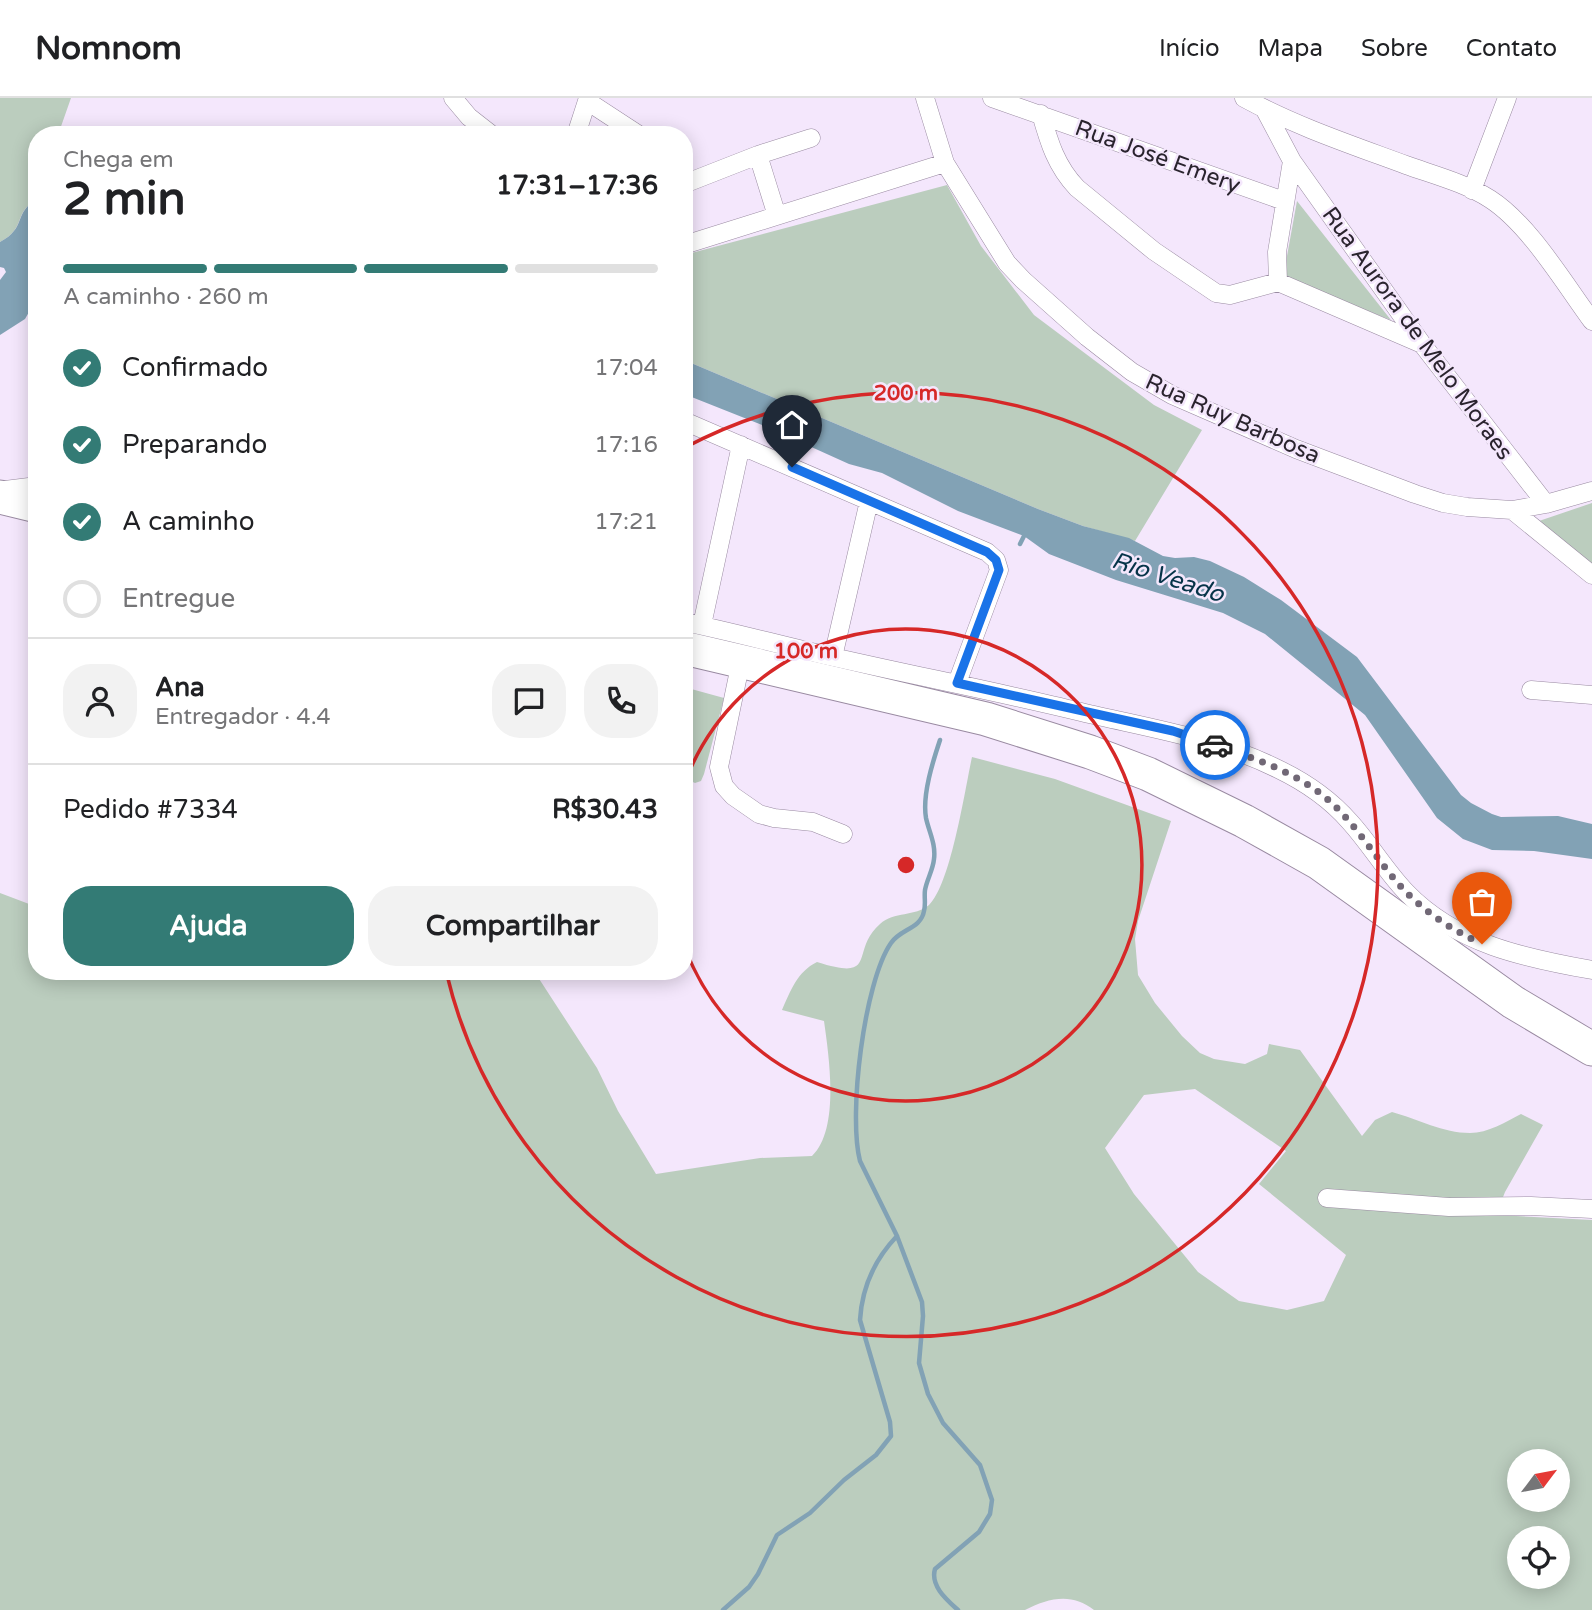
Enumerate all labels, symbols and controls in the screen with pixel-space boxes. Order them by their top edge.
text: Nomnom [35,29,182,68]
text: Início [1159,34,1220,63]
text: Mapa [1258,34,1323,63]
text: Sobre [1361,34,1428,63]
text: Contato [1466,34,1557,63]
street label: Rua José Emery [1071,114,1244,200]
text: Chega em [63,146,174,174]
text: 17:31–17:36 [496,170,658,201]
text: 2 min [63,172,186,227]
street label: Rua Aurora de Melo Moraes [1316,202,1518,466]
text: A caminho · 260 m [63,283,269,311]
icon: check [63,349,101,387]
text: Confirmado [122,352,268,383]
text: 17:04 [594,354,658,382]
street label: Rua Ruy Barbosa [1141,368,1324,470]
text: 200 m [874,381,938,406]
pin [762,395,822,467]
icon: home [773,406,811,444]
icon: check [63,426,101,464]
text: Preparando [122,429,267,460]
text: 17:16 [594,431,658,459]
icon: check [63,503,101,541]
text: A caminho [122,506,254,537]
text: 17:21 [594,508,658,536]
water label: Rio Veado [1108,546,1229,610]
text: Entregue [122,583,235,614]
text: 100 m [774,639,838,664]
button: person [63,664,137,738]
button: chat [492,664,566,738]
button: phone [584,664,658,738]
text: Ana [155,672,205,703]
text: Entregador · 4.4 [155,703,331,731]
courier [1180,710,1250,780]
icon: car [1196,726,1234,764]
text: Pedido #7334 [63,794,238,825]
text: R$30.43 [552,794,658,825]
centre of rings [894,853,918,877]
pin [1452,872,1512,944]
icon: bag [1463,883,1501,921]
button: Ajuda [63,886,354,966]
button: Compartilhar [368,886,658,966]
north arrow [1507,1449,1570,1512]
map controls [1507,1449,1570,1589]
button: locate [1507,1526,1570,1589]

